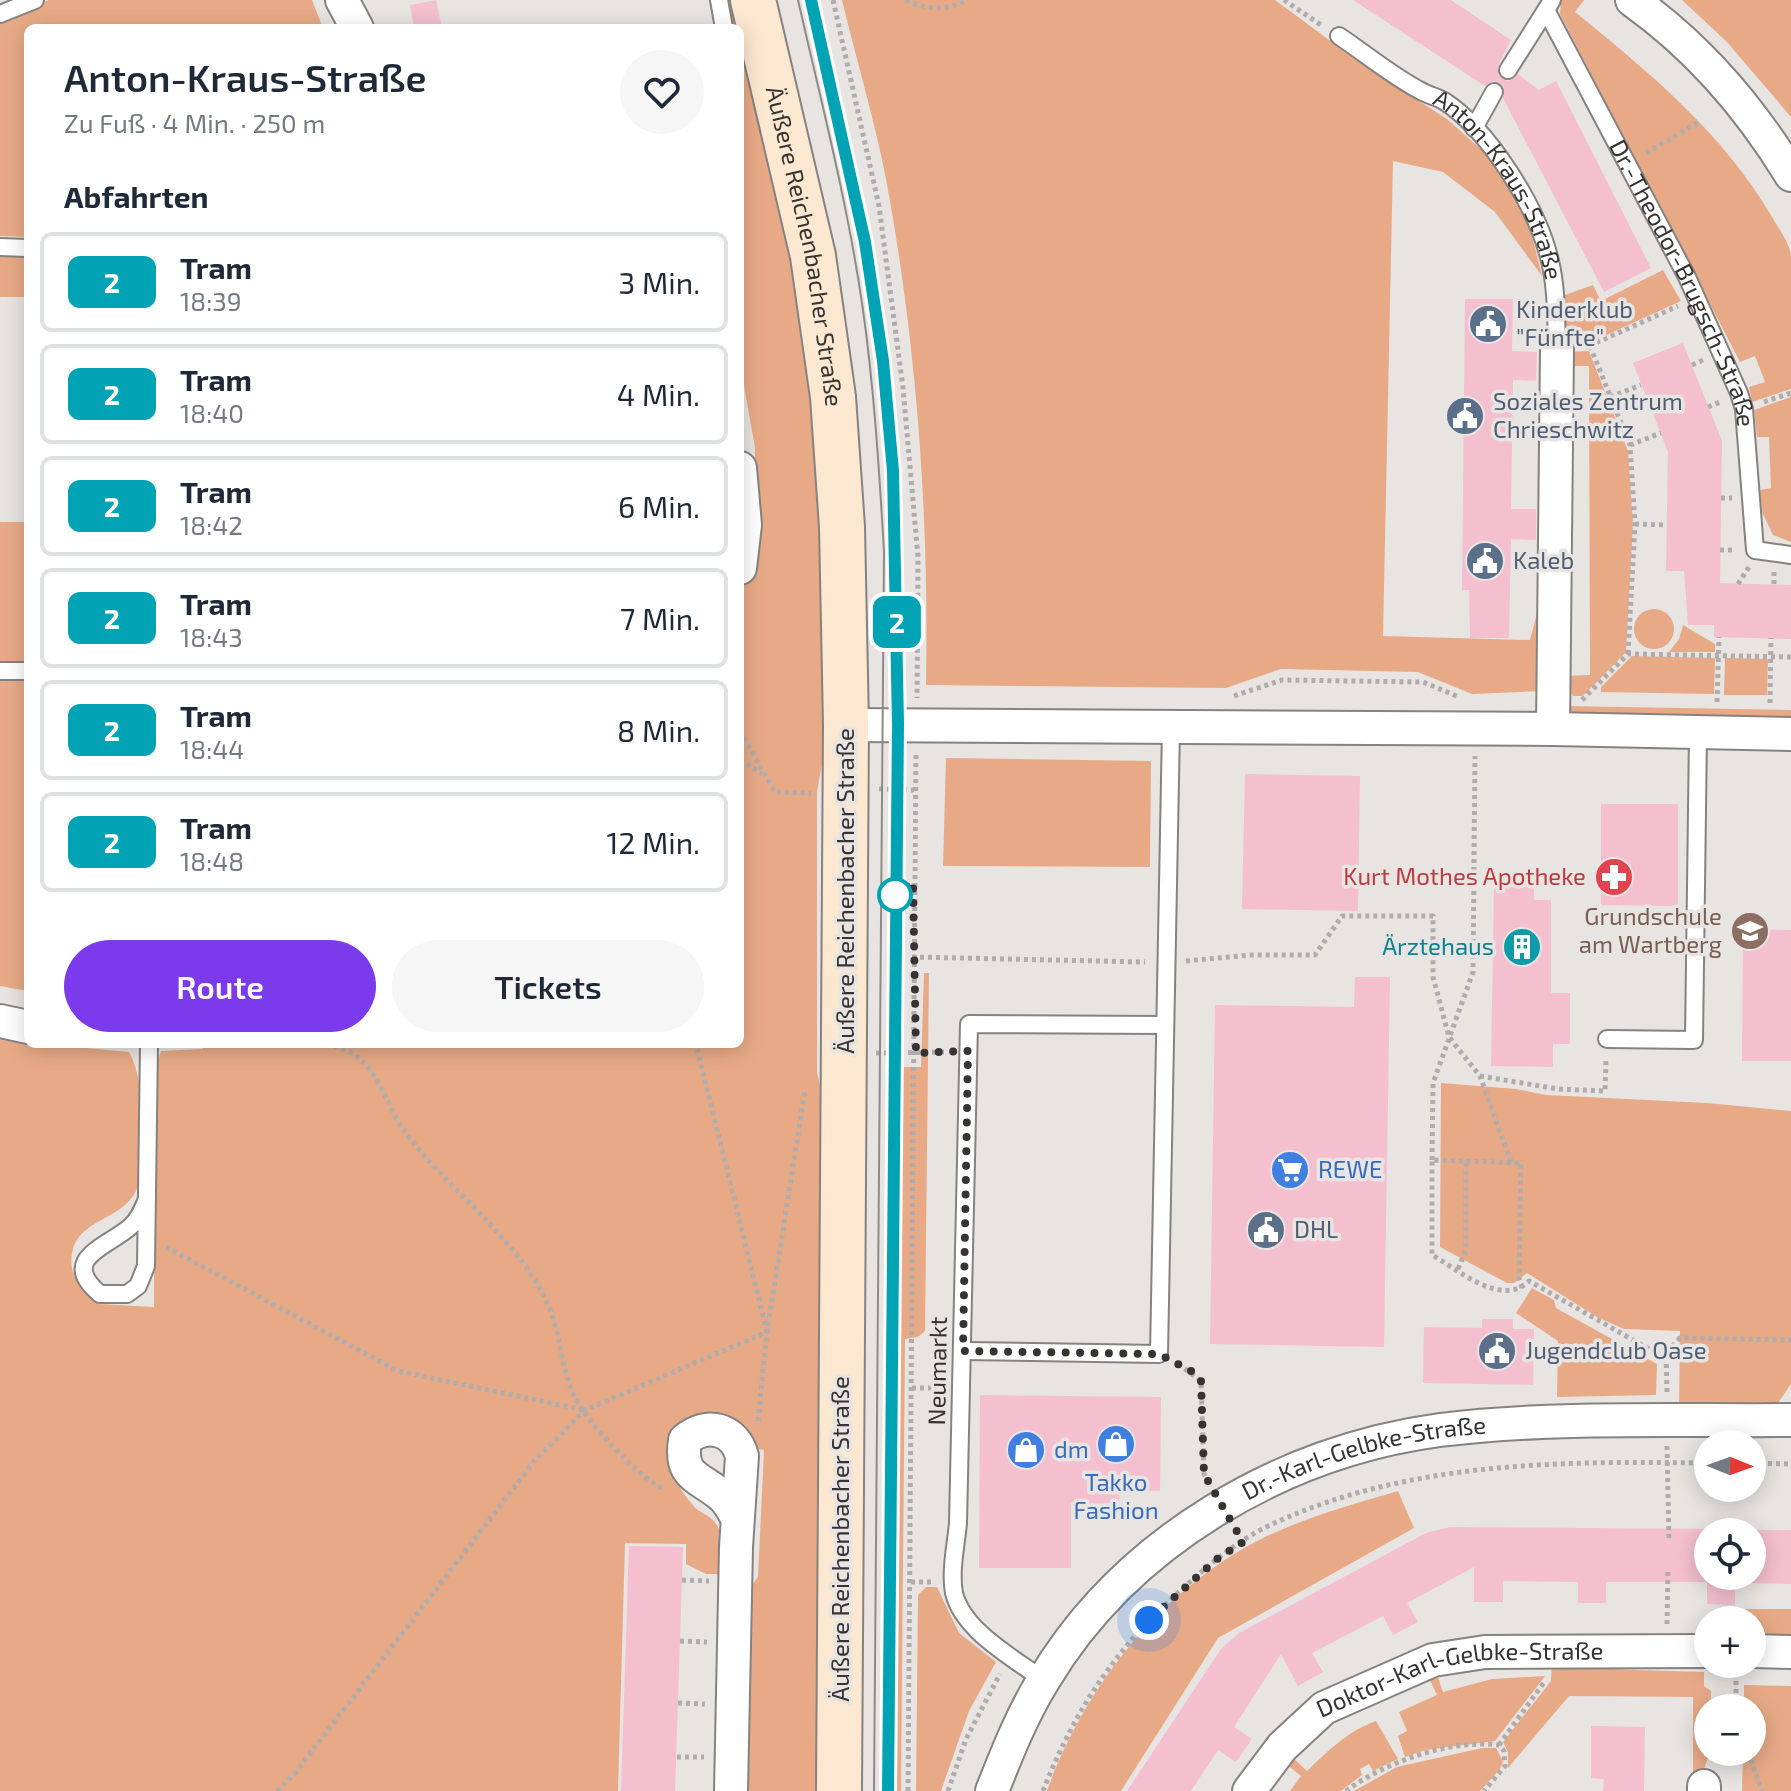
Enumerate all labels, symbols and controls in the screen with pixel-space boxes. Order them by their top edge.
button: heart [620,50,704,134]
text: Anton-Kraus-Straße [64,54,426,100]
street label: Anton-Kraus-Straße [1429,82,1569,282]
street label: Äußere Reichenbacher Straße [761,83,850,407]
text: Zu Fuß · 4 Min. · 250 m [64,107,325,138]
street label: Dr.-Theodor-Brugsch-Straße [1604,134,1761,428]
text: Abfahrten [64,178,209,214]
text: Tram [180,249,252,285]
text: 3 Min. [619,264,700,300]
text: 2 [104,265,120,299]
text: 18:39 [180,285,242,316]
place label: Kinderklub "Fünfte" [1516,294,1633,351]
public building icon: Kinderklub "Fünfte" [1467,303,1509,345]
text: Tram [180,361,252,397]
text: 4 Min. [617,376,700,412]
text: 2 [104,377,120,411]
place label: Soziales Zentrum Chrieschwitz [1493,386,1683,443]
public building icon: Soziales Zentrum Chrieschwitz [1444,395,1486,437]
text: 18:40 [180,397,244,428]
text: Tram [180,473,252,509]
text: 6 Min. [618,488,700,524]
text: 2 [104,489,120,523]
text: 18:42 [180,509,243,540]
public building icon: Kaleb [1464,540,1506,582]
place label: Kaleb [1513,545,1574,574]
text: Tram [180,585,252,621]
line badge: 2 [871,596,923,648]
text: 7 Min. [620,600,700,636]
text: 2 [104,601,120,635]
text: 2 [889,605,905,639]
text: 18:43 [180,621,243,652]
text: Tram [180,697,252,733]
text: 8 Min. [617,712,700,748]
text: 2 [104,713,120,747]
street label: Äußere Reichenbacher Straße [830,728,859,1054]
text: 18:44 [180,733,244,764]
text: Tram [180,809,252,845]
text: 12 Min. [606,824,700,860]
text: 2 [104,825,120,859]
text: 18:48 [180,845,244,876]
pharmacy icon: Kurt Mothes Apotheke [1593,856,1635,898]
place label: Kurt Mothes Apotheke [1343,861,1586,890]
unlabelled marker [878,878,912,912]
place label: Grundschule am Wartberg [1579,901,1722,958]
school or university icon: Grundschule am Wartberg [1729,910,1771,952]
building icon: Ärztehaus [1501,926,1543,968]
place label: Ärztehaus [1382,931,1494,960]
button: Route [64,940,376,1032]
button: Tickets [392,940,704,1032]
supermarket icon: REWE [1269,1149,1311,1191]
place label: REWE [1318,1154,1382,1183]
public building icon: DHL [1245,1209,1287,1251]
place label: DHL [1294,1214,1338,1243]
street label: Neumarkt [921,1316,952,1426]
public building icon: Jugendclub Oase [1476,1330,1518,1372]
place label: Jugendclub Oase [1525,1335,1707,1364]
street label: Äußere Reichenbacher Straße [825,1376,854,1702]
street label: Dr.-Karl-Gelbke-Straße [1236,1409,1487,1505]
shop icon: Takko Fashion [1095,1423,1137,1465]
shop icon: dm [1005,1429,1047,1471]
north arrow [1694,1430,1766,1502]
map controls [1694,1430,1766,1766]
place label: dm [1054,1434,1089,1463]
place label: Takko Fashion [1073,1467,1159,1524]
button: locate [1694,1518,1766,1590]
your location [1129,1600,1169,1640]
button: + [1694,1606,1766,1678]
street label: Doktor-Karl-Gelbke-Straße [1311,1635,1603,1723]
button: − [1694,1694,1766,1766]

